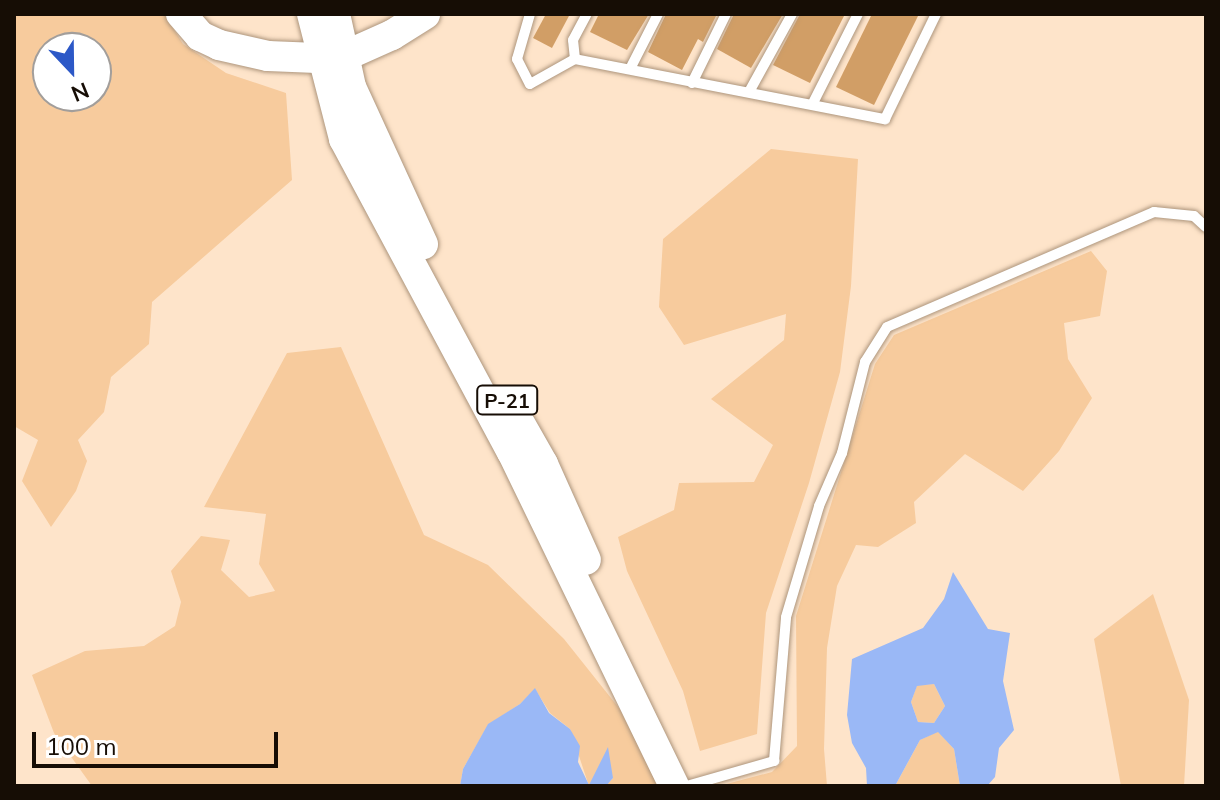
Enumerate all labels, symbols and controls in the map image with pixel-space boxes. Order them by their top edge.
north arrow [32,32,112,112]
text: N [67,76,93,108]
road number: Р-21 [475,384,539,416]
scale bar [36,716,282,766]
text: 100 m [46,731,117,761]

